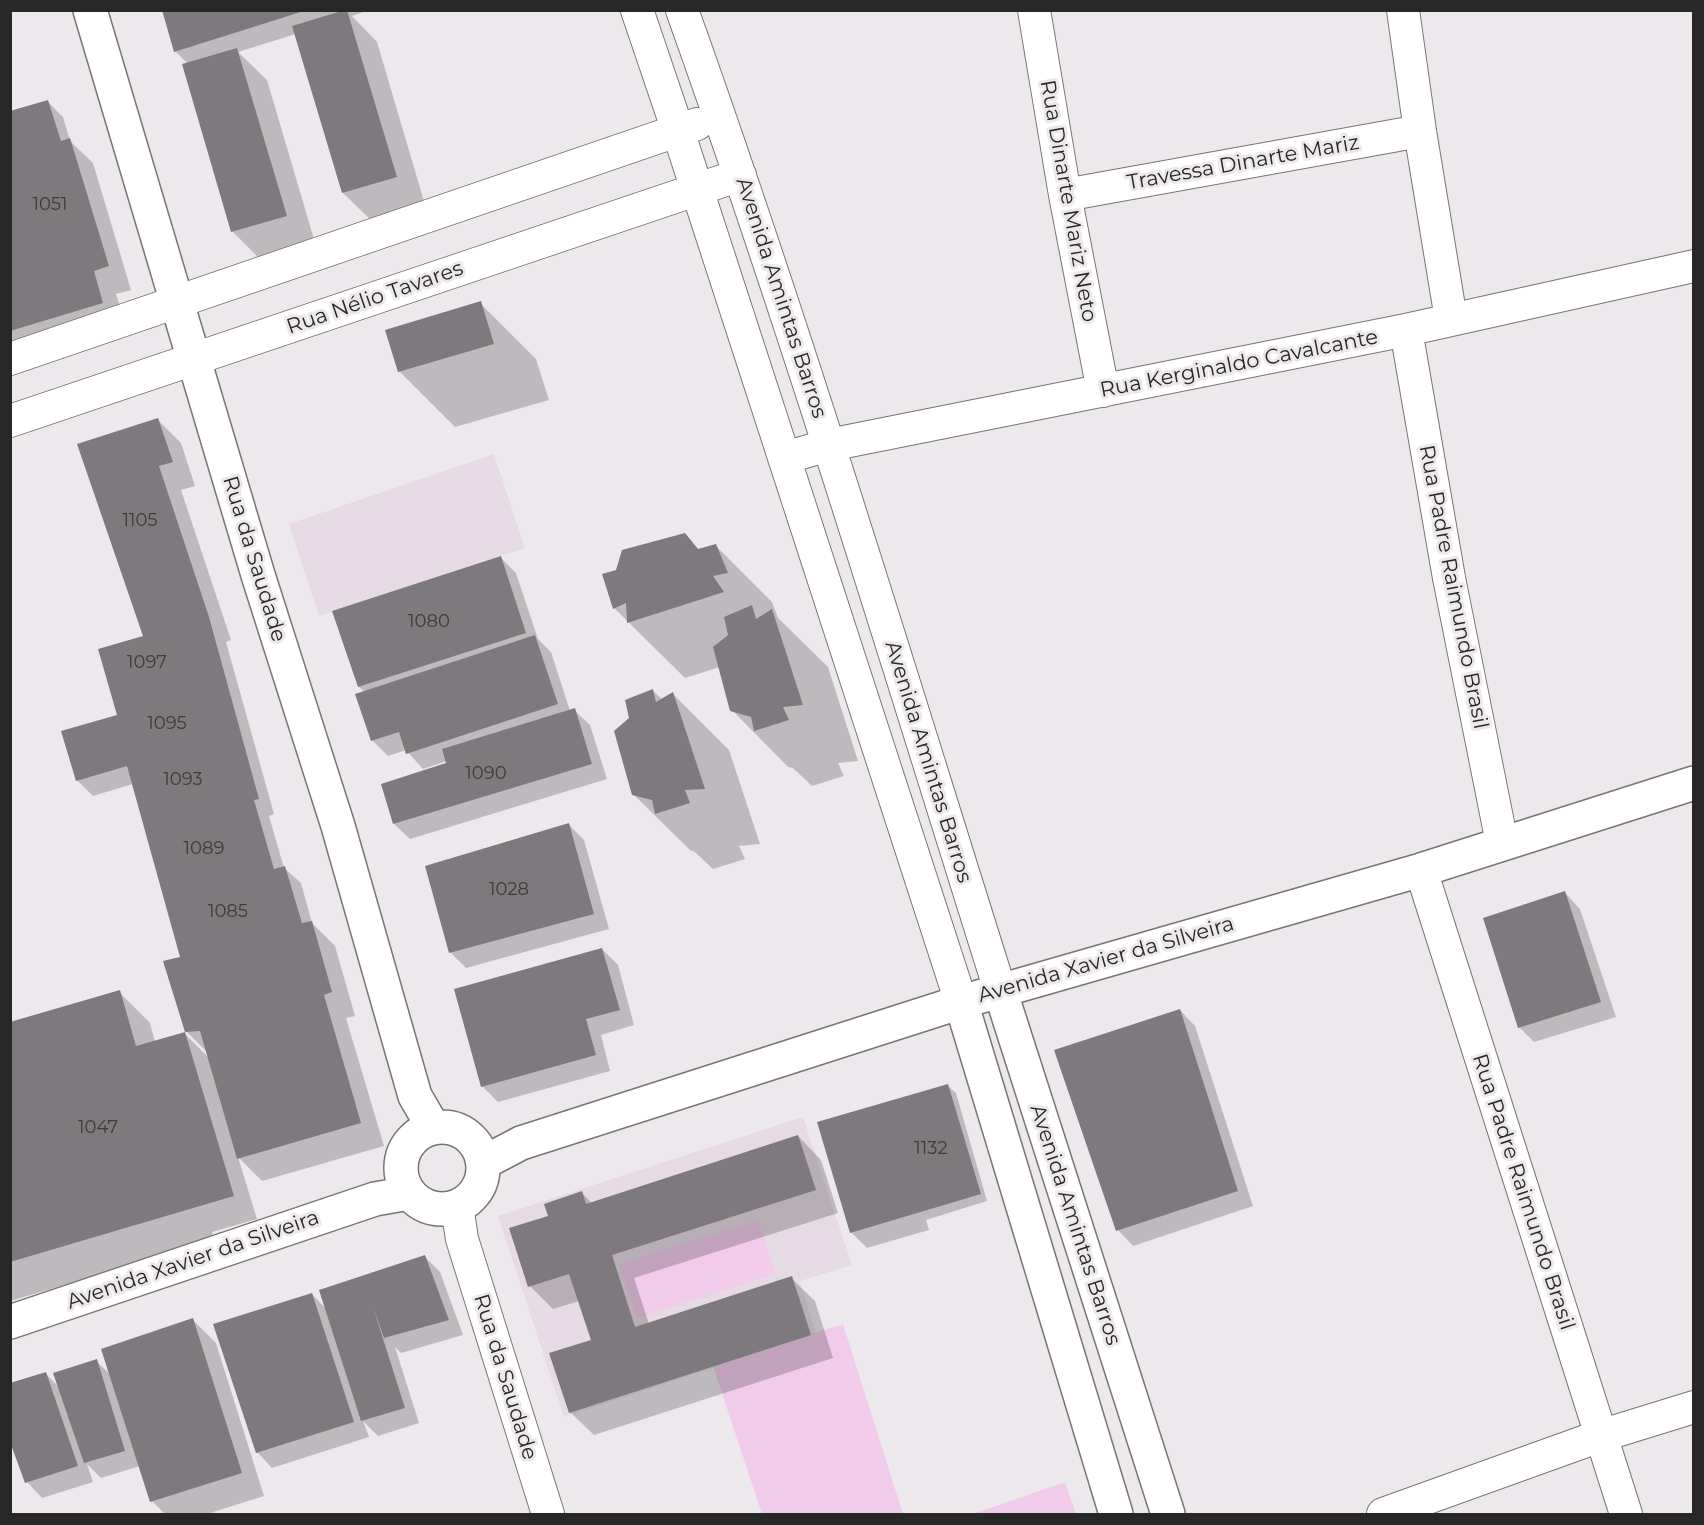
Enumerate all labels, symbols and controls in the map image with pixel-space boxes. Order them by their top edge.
street label: Rua Dinarte Mariz Neto [1034,78,1102,324]
street label: Travessa Dinarte Mariz [1125,130,1361,196]
street label: Avenida Amintas Barros [730,174,832,422]
house number: 1051 [32,194,68,216]
street label: Rua Nélio Tavares [283,256,467,340]
street label: Rua Kerginaldo Cavalcante [1098,325,1380,403]
street label: Rua Padre Raimundo Brasil [1413,443,1493,731]
street label: Rua da Saudade [217,473,291,645]
house number: 1105 [122,510,158,532]
house number: 1080 [408,611,450,633]
street label: Avenida Amintas Barros [879,638,977,886]
house number: 1097 [127,652,167,674]
house number: 1095 [147,713,187,735]
house number: 1090 [465,763,507,785]
house number: 1093 [163,769,203,791]
house number: 1089 [184,838,224,860]
house number: 1028 [489,879,529,901]
house number: 1085 [208,901,248,923]
street label: Avenida Xavier da Silveira [975,911,1237,1009]
street label: Rua Padre Raimundo Brasil [1466,1051,1580,1333]
street label: Avenida Amintas Barros [1024,1101,1126,1349]
house number: 1047 [78,1117,118,1139]
house number: 1132 [914,1138,948,1160]
street label: Avenida Xavier da Silveira [64,1205,322,1315]
street label: Rua da Saudade [468,1291,542,1463]

